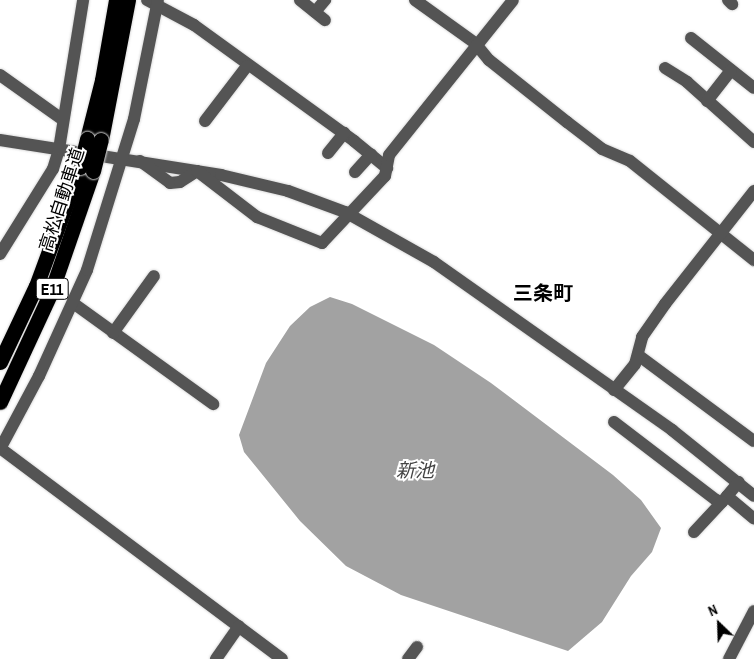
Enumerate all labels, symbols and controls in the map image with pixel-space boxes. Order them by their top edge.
street label: 高松自動車道 [35,145,89,255]
road number: E11 [34,276,70,302]
district label: 三条町 [513,280,573,304]
water label: 新池 [396,460,434,482]
north arrow [694,599,744,649]
text: N [705,600,720,620]

